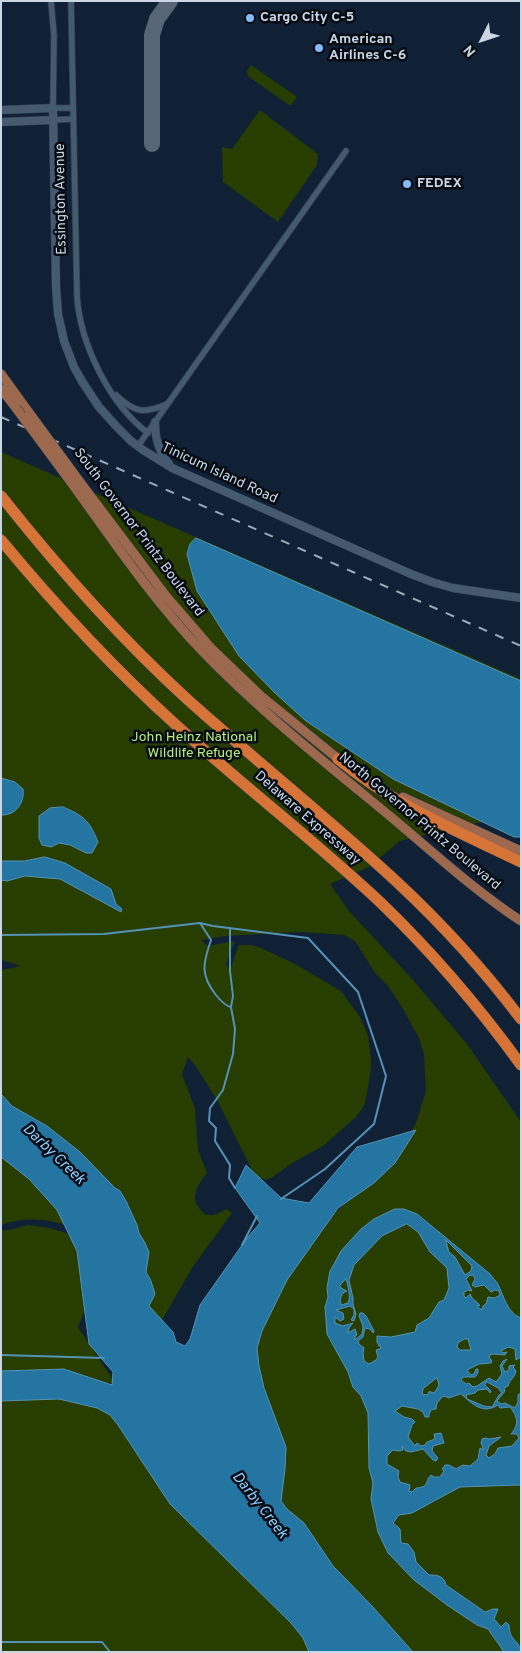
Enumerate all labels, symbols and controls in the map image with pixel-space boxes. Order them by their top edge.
place label: Cargo City C-5 [260,10,354,26]
marker: Cargo City C-5 [244,12,256,24]
north arrow [457,15,507,65]
place label: American Airlines C-6 [329,32,406,64]
text: N [461,41,480,60]
marker: American Airlines C-6 [313,42,325,54]
street label: Essington Avenue [53,143,71,255]
place label: FEDEX [417,176,462,192]
marker: FEDEX [401,178,413,190]
street label: Tinicum Island Road [158,440,280,508]
street label: South Governor Printz Boulevard [69,446,207,620]
park label: John Heinz National Wildlife Refuge [131,730,257,762]
street label: North Governor Printz Boulevard [335,749,503,895]
street label: Delaware Expressway [251,768,363,870]
water label: Darby Creek [18,1121,88,1189]
water label: Darby Creek [227,1469,291,1543]

